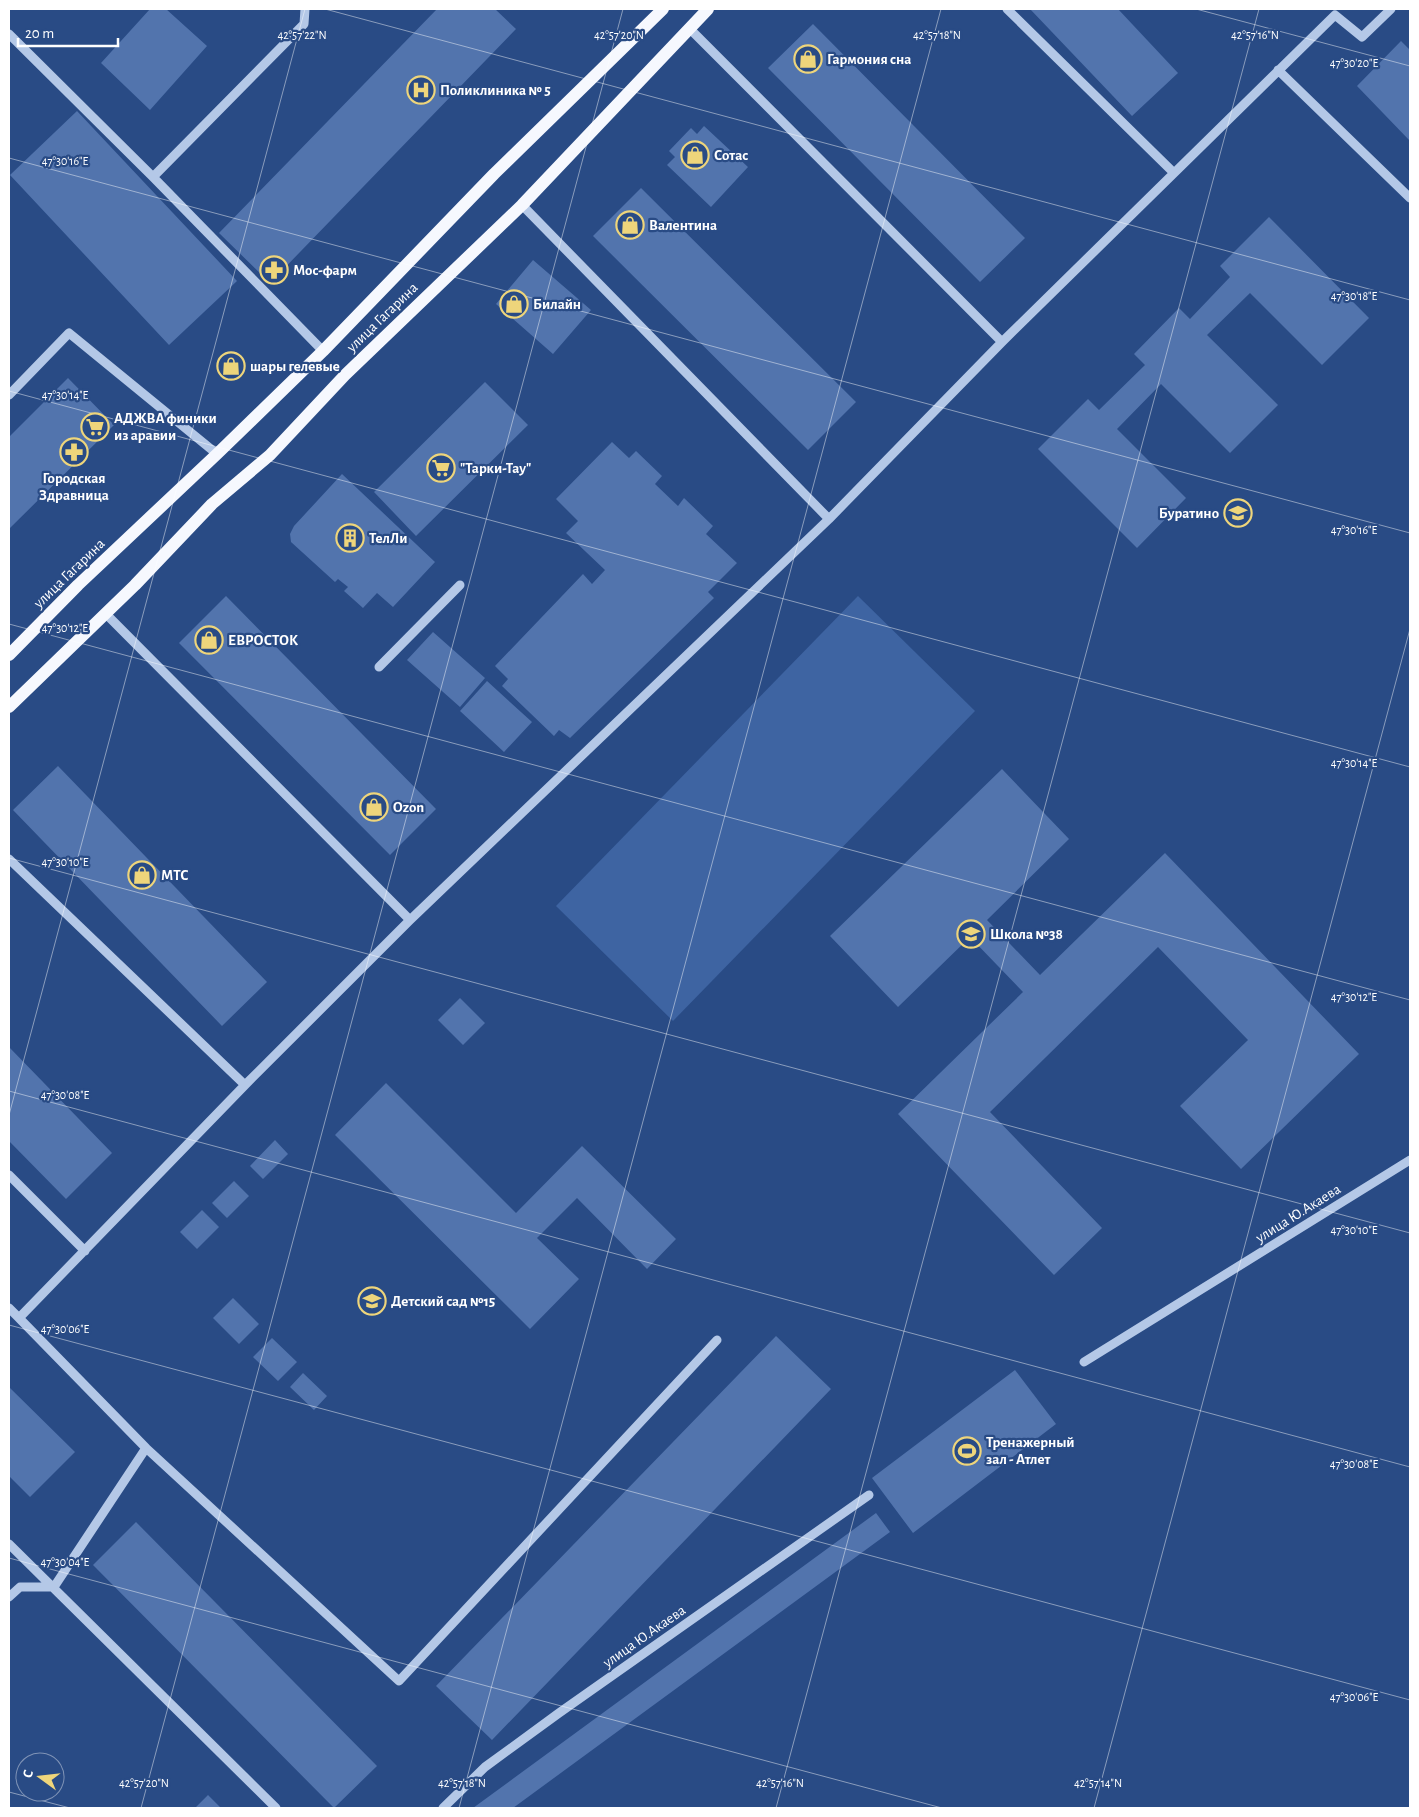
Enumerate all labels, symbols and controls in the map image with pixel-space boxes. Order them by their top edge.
scale bar [18,15,118,47]
text: 20 m [25,26,54,41]
text: 42°57'22"N [277,29,327,41]
text: 42°57'20"N [594,29,644,41]
text: 42°57'18"N [913,29,961,41]
text: 42°57'16"N [1231,29,1279,41]
shop icon: Гармония сна [793,44,823,74]
place label: Гармония сна [827,52,911,67]
text: 47°30'20"E [1330,57,1378,69]
hospital icon: Поликлиника № 5 [406,75,436,105]
place label: Поликлиника № 5 [440,83,551,98]
shop icon: Сотас [680,140,710,170]
place label: Сотас [714,148,748,163]
text: 47°30'16"E [42,155,88,167]
shop icon: Валентина [615,210,645,240]
place label: Валентина [649,218,717,233]
pharmacy icon: Мос-фарм [259,255,289,285]
place label: Мос-фарм [293,263,357,278]
street label: улица Гагарина [343,280,421,355]
shop icon: Билайн [499,289,529,319]
text: 47°30'18"E [1331,290,1377,302]
place label: Билайн [533,297,581,312]
shop icon: шары гелевые [216,351,246,381]
place label: шары гелевые [250,359,340,374]
text: 47°30'14"E [42,389,89,401]
place label: АДЖВА финики из аравии [114,411,217,443]
supermarket icon: АДЖВА финики из аравии [80,412,110,442]
pharmacy icon: Городская Здравница [59,437,89,467]
supermarket icon: "Тарки-Тау" [426,453,456,483]
place label: "Тарки-Тау" [460,461,531,476]
place label: Городская Здравница [39,471,109,503]
school or university icon: Буратино [1223,498,1253,528]
place label: Буратино [1159,506,1219,521]
building icon: ТелЛи [335,523,365,553]
text: 47°30'16"E [1331,524,1377,536]
place label: ТелЛи [369,531,408,546]
street label: улица Гагарина [30,536,108,611]
text: 47°30'12"E [42,622,88,634]
shop icon: ЕВРОСТОК [194,625,224,655]
place label: ЕВРОСТОК [228,633,298,648]
text: 47°30'14"E [1331,757,1378,769]
shop icon: Ozon [359,792,389,822]
place label: Ozon [393,800,424,815]
text: 47°30'10"E [41,856,89,868]
shop icon: МТС [127,860,157,890]
place label: МТС [161,868,189,883]
school or university icon: Школа №38 [956,919,986,949]
place label: Школа №38 [990,927,1063,942]
text: 47°30'12"E [1331,991,1377,1003]
text: 47°30'08"E [41,1089,90,1101]
street label: улица Ю.Акаева [1252,1181,1343,1246]
text: 47°30'10"E [1330,1224,1378,1236]
school or university icon: Детский сад №15 [357,1286,387,1316]
place label: Детский сад №15 [391,1294,495,1309]
text: 47°30'06"E [41,1323,90,1335]
place label: Тренажерный зал - Атлет [986,1435,1075,1467]
sports icon: Тренажерный зал - Атлет [952,1436,982,1466]
text: 47°30'08"E [1330,1458,1379,1470]
text: 47°30'04"E [41,1556,90,1568]
street label: улица Ю.Акаева [599,1602,688,1671]
text: 47°30'06"E [1330,1691,1379,1703]
north arrow [15,1752,65,1802]
text: С [21,1768,36,1779]
text: 42°57'20"N [119,1777,169,1789]
text: 42°57'18"N [438,1777,486,1789]
text: 42°57'16"N [756,1777,804,1789]
text: 42°57'14"N [1074,1777,1122,1789]

